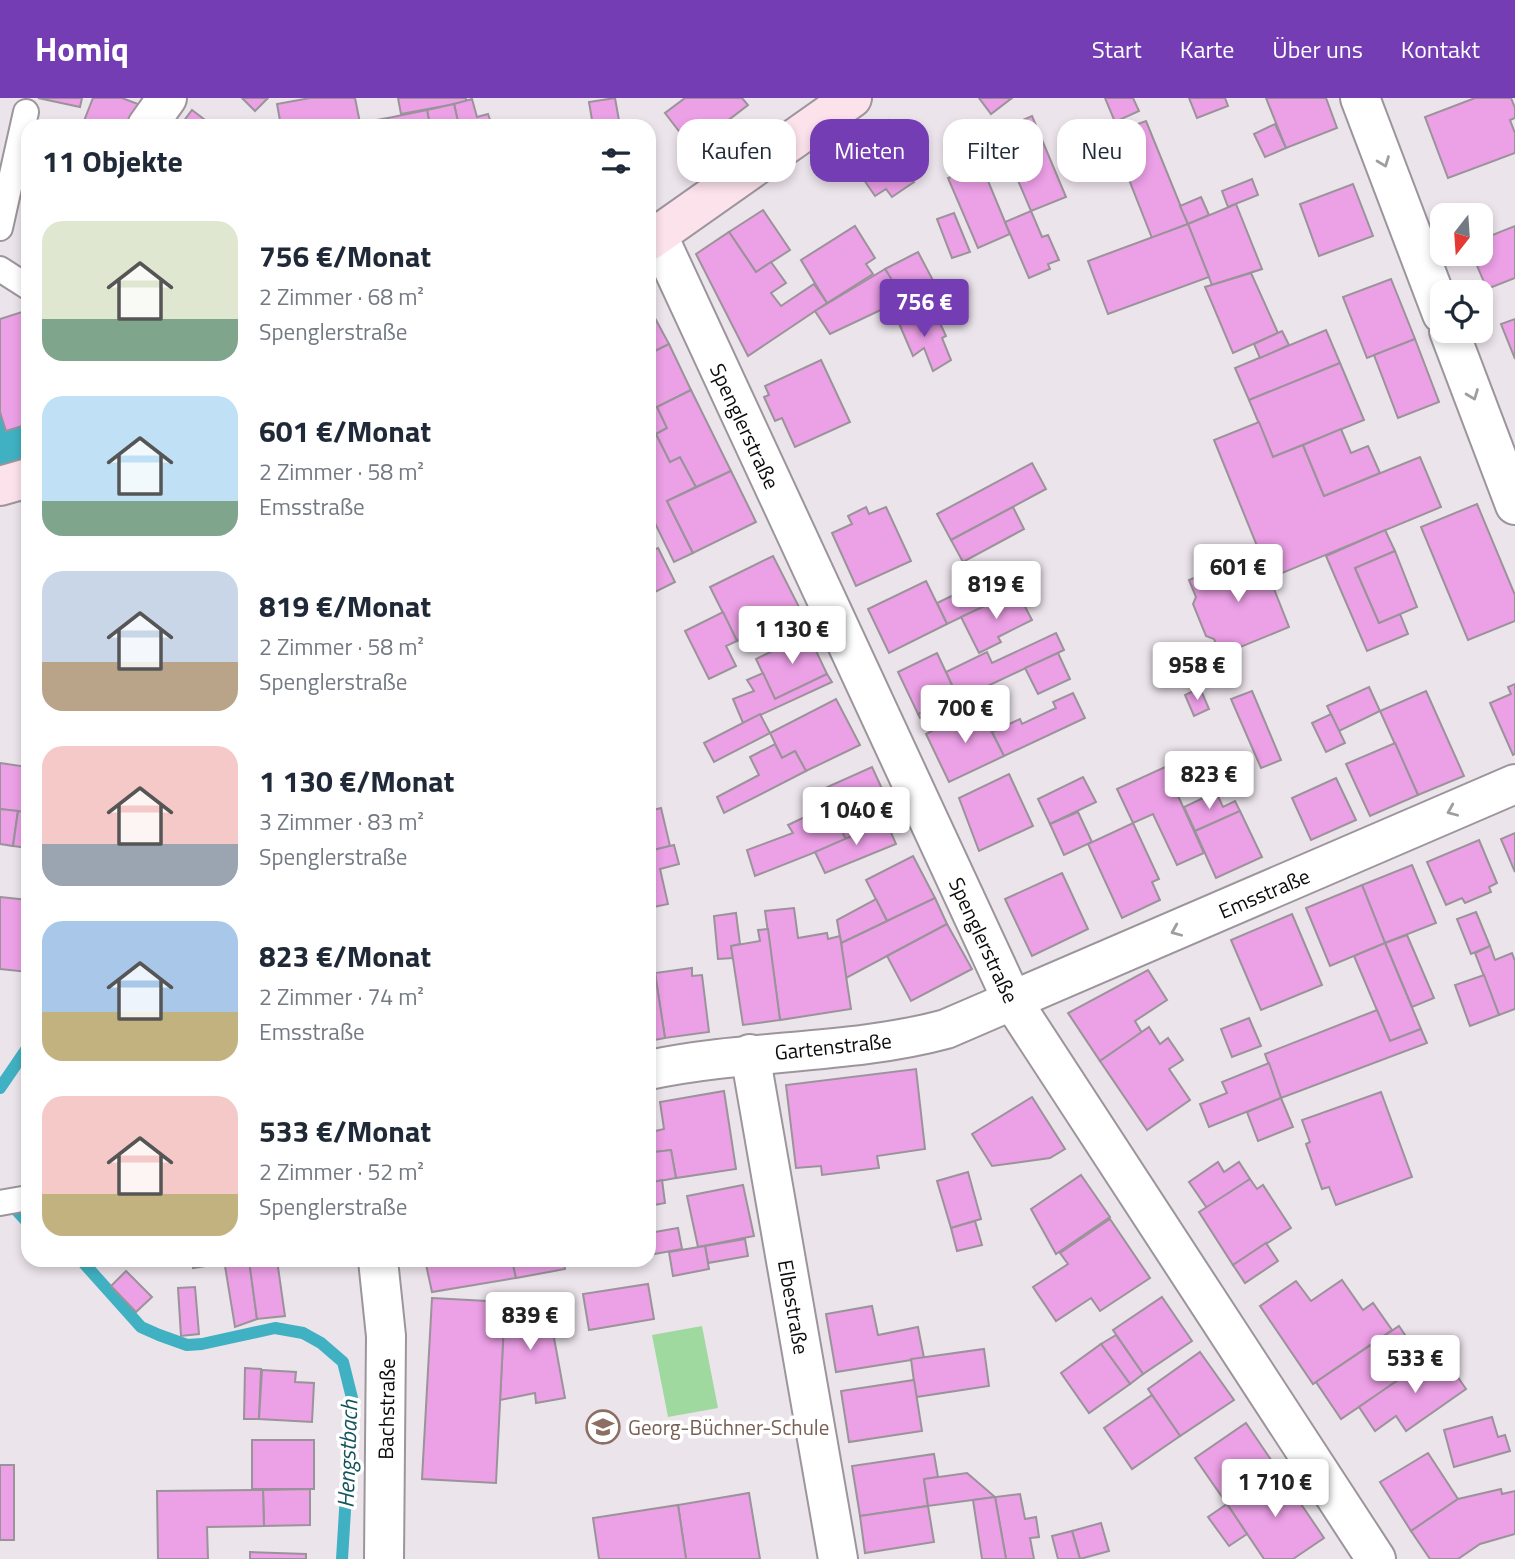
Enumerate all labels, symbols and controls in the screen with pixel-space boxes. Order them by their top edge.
text: Homiq [35,24,129,74]
text: Start [1092,31,1142,67]
text: Karte [1180,31,1234,67]
text: Über uns [1272,31,1363,67]
text: Kontakt [1401,31,1480,67]
chip: Kaufen [677,119,796,182]
chip: Mieten [810,119,929,182]
chip: Filter [943,119,1043,182]
chip: Neu [1057,119,1146,182]
text: 11 Objekte [42,138,183,184]
icon: filters [597,142,635,180]
one-way arrow [1376,155,1390,167]
north arrow [1430,203,1493,266]
map controls [1430,203,1493,343]
text: 756 €/Monat [259,233,431,279]
icon: home [98,249,182,333]
text: 2 Zimmer · 68 m² [259,279,424,314]
pin: 756 € [875,280,973,339]
button: locate [1430,280,1493,343]
text: 756 € [896,284,952,319]
text: Spenglerstraße [259,314,407,349]
street label: Spenglerstraße [702,358,788,494]
one-way arrow [1464,388,1478,400]
text: 601 €/Monat [259,408,431,454]
icon: home [98,424,182,508]
text: 2 Zimmer · 58 m² [259,454,424,489]
text: Emsstraße [259,489,365,524]
pin: 601 € [1189,545,1287,604]
text: 601 € [1210,549,1266,584]
pin: 819 € [947,561,1045,621]
text: 819 € [968,566,1024,601]
text: 819 €/Monat [259,583,431,629]
icon: home [98,599,182,683]
pin: 1 130 € [727,606,857,666]
text: 1 130 € [755,611,829,646]
text: 2 Zimmer · 58 m² [259,629,424,664]
pin: 958 € [1148,642,1246,702]
text: 958 € [1169,647,1225,682]
text: Spenglerstraße [259,664,407,699]
pin: 700 € [916,686,1014,745]
text: 700 € [937,690,993,725]
pin: 823 € [1160,752,1258,811]
text: 823 € [1181,756,1237,791]
text: 1 130 €/Monat [259,758,455,804]
icon: home [98,774,182,858]
pin: 1 040 € [791,788,921,847]
text: 1 040 € [819,792,893,827]
one-way arrow [1447,803,1459,817]
text: 3 Zimmer · 83 m² [259,804,424,839]
text: Spenglerstraße [259,839,407,874]
street label: Emsstraße [1213,859,1315,927]
street label: Spenglerstraße [941,872,1027,1008]
one-way arrow [1171,923,1184,937]
text: 823 €/Monat [259,933,431,979]
icon: home [98,949,182,1033]
text: 2 Zimmer · 74 m² [259,979,424,1014]
text: Emsstraße [259,1014,365,1049]
street label: Gartenstraße [773,1024,893,1068]
text: 533 €/Monat [259,1108,431,1154]
icon: home [98,1124,182,1208]
text: 2 Zimmer · 52 m² [259,1154,424,1189]
text: Spenglerstraße [259,1189,407,1224]
street label: Elbestraße [770,1257,818,1357]
pin: 839 € [481,1292,579,1352]
text: 839 € [502,1297,558,1332]
pin: 533 € [1366,1336,1464,1395]
text: 533 € [1387,1340,1443,1375]
street label: Bachstraße [369,1358,403,1460]
water label: Hengstbach [328,1399,366,1509]
school or university icon: Georg-Büchner-Schule [584,1408,622,1446]
place label: Georg-Büchner-Schule [628,1411,829,1443]
pin: 1 710 € [1210,1460,1340,1519]
text: 1 710 € [1238,1464,1312,1499]

